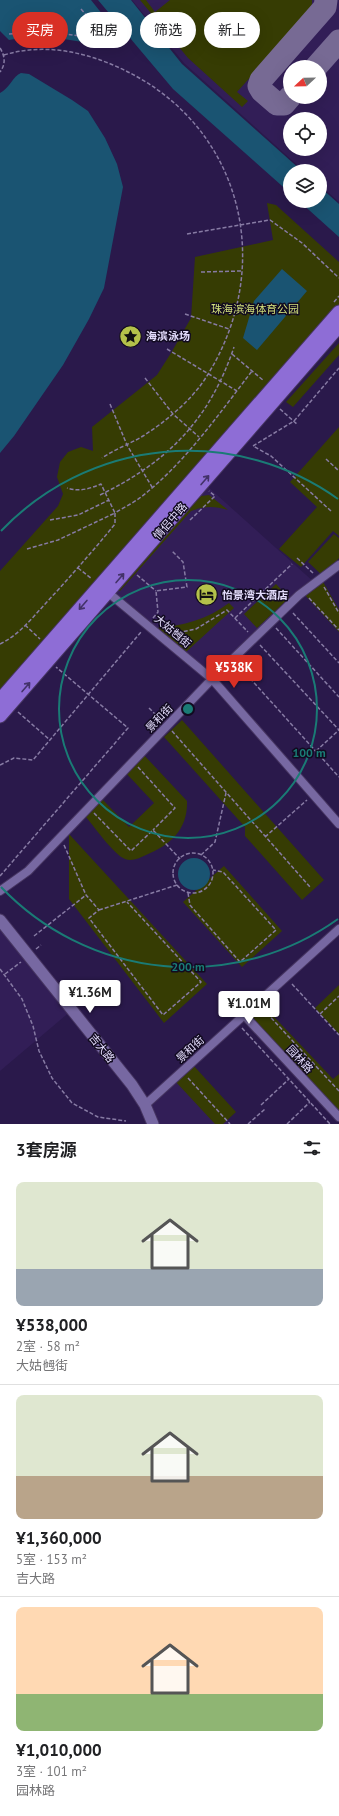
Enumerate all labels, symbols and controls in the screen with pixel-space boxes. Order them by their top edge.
chip: 买房 [12,12,68,48]
chip: 租房 [76,12,132,48]
chip: 筛选 [140,12,196,48]
chip: 新上 [204,12,260,48]
north arrow [283,60,327,104]
map controls [283,60,327,208]
button: locate [283,112,327,156]
button: layers [283,164,327,208]
park label: 珠海滨海体育公园 [211,302,299,316]
place icon: 海滨泳场 [117,323,143,349]
place label: 海滨泳场 [146,329,190,343]
one-way arrow [201,474,210,485]
street label: 情侣中路 [150,500,190,542]
one-way arrow [115,573,125,583]
hotel icon: 怡景湾大酒店 [193,582,219,608]
place label: 怡景湾大酒店 [222,588,288,602]
one-way arrow [79,599,88,610]
street label: 大姑乸街 [152,611,194,651]
pin: ¥538K [206,655,262,689]
text: ¥538K [215,659,253,676]
one-way arrow [21,681,30,692]
street label: 景和街 [143,701,175,735]
centre of rings [181,702,195,716]
text: 100 m [292,745,326,760]
text: 200 m [171,959,205,974]
pin: ¥1.36M [57,980,123,1014]
text: ¥1.36M [68,984,112,1001]
pin: ¥1.01M [216,991,282,1025]
text: ¥1.01M [227,995,271,1012]
street label: 吉大路 [86,1031,118,1065]
street label: 景和街 [173,1033,207,1065]
street label: 园林路 [284,1042,316,1076]
icon: filters [301,1137,323,1159]
text: 3套房源 [16,1139,77,1161]
icon: home [134,1208,206,1280]
text: ¥538,000 [16,1314,88,1336]
text: 2室 · 58 m² [16,1338,80,1355]
text: 大姑乸街 [16,1357,68,1374]
icon: home [134,1421,206,1493]
text: ¥1,360,000 [16,1527,102,1549]
text: 5室 · 153 m² [16,1551,87,1568]
text: 吉大路 [16,1570,55,1587]
icon: home [134,1633,206,1705]
text: ¥1,010,000 [16,1739,102,1761]
text: 3室 · 101 m² [16,1763,87,1780]
text: 园林路 [16,1782,55,1799]

